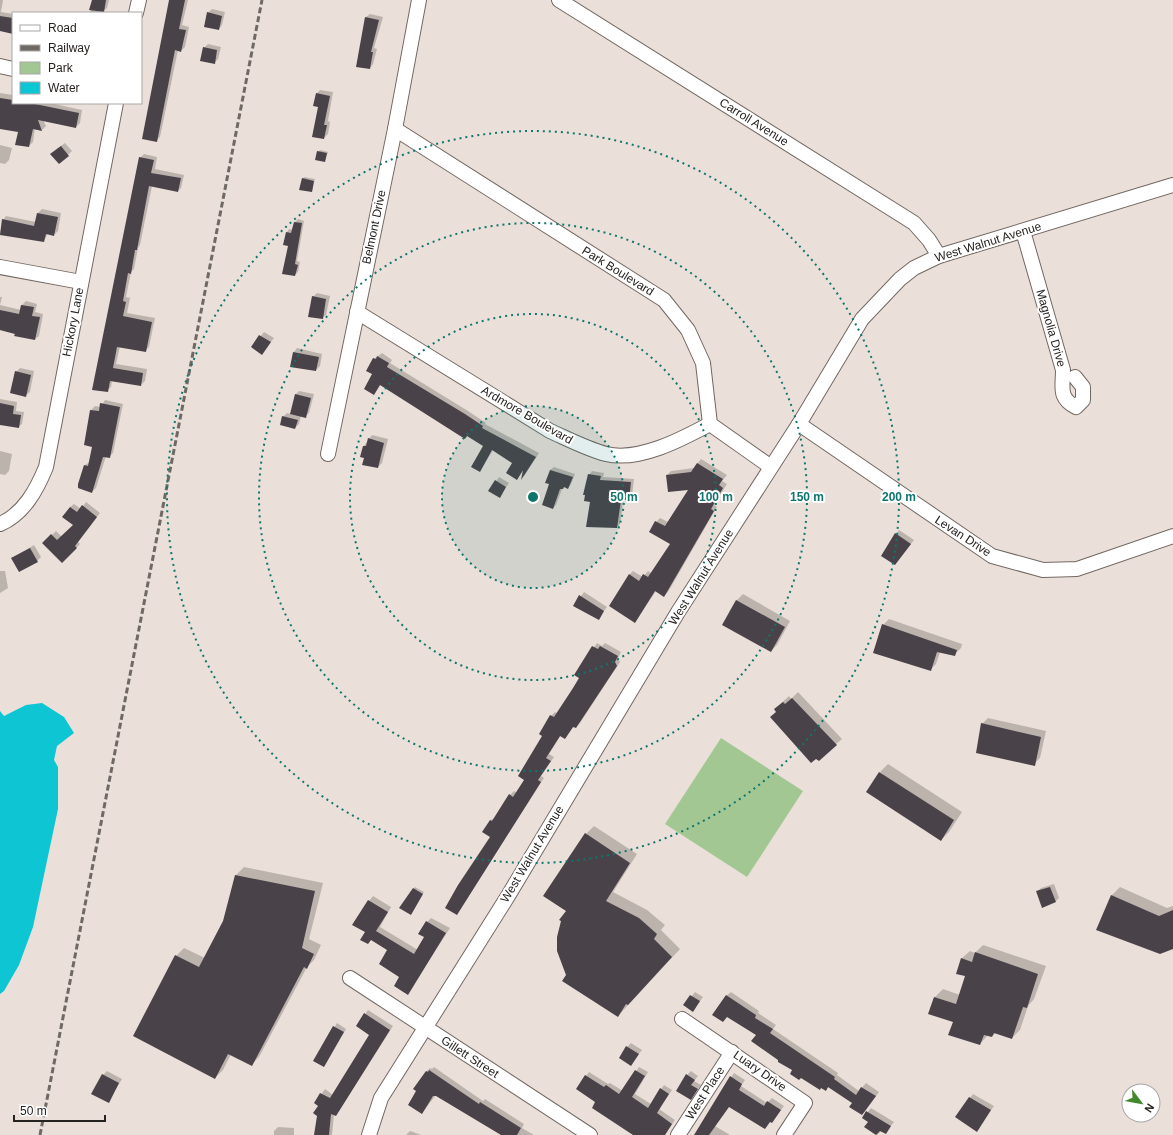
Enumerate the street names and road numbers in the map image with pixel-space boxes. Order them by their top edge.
street label: Carroll Avenue [717,95,791,149]
street label: Belmont Drive [359,188,389,265]
street label: West Walnut Avenue [933,219,1043,265]
street label: Park Boulevard [580,243,656,299]
street label: Hickory Lane [59,286,87,358]
street label: Magnolia Drive [1033,288,1069,369]
street label: Ardmore Boulevard [479,383,575,447]
street label: Levan Drive [932,513,994,559]
street label: West Walnut Avenue [666,526,736,628]
street label: West Walnut Avenue [498,803,567,905]
street label: Gillett Street [438,1033,502,1081]
street label: Luary Drive [731,1048,789,1095]
street label: West Place [683,1064,728,1122]

